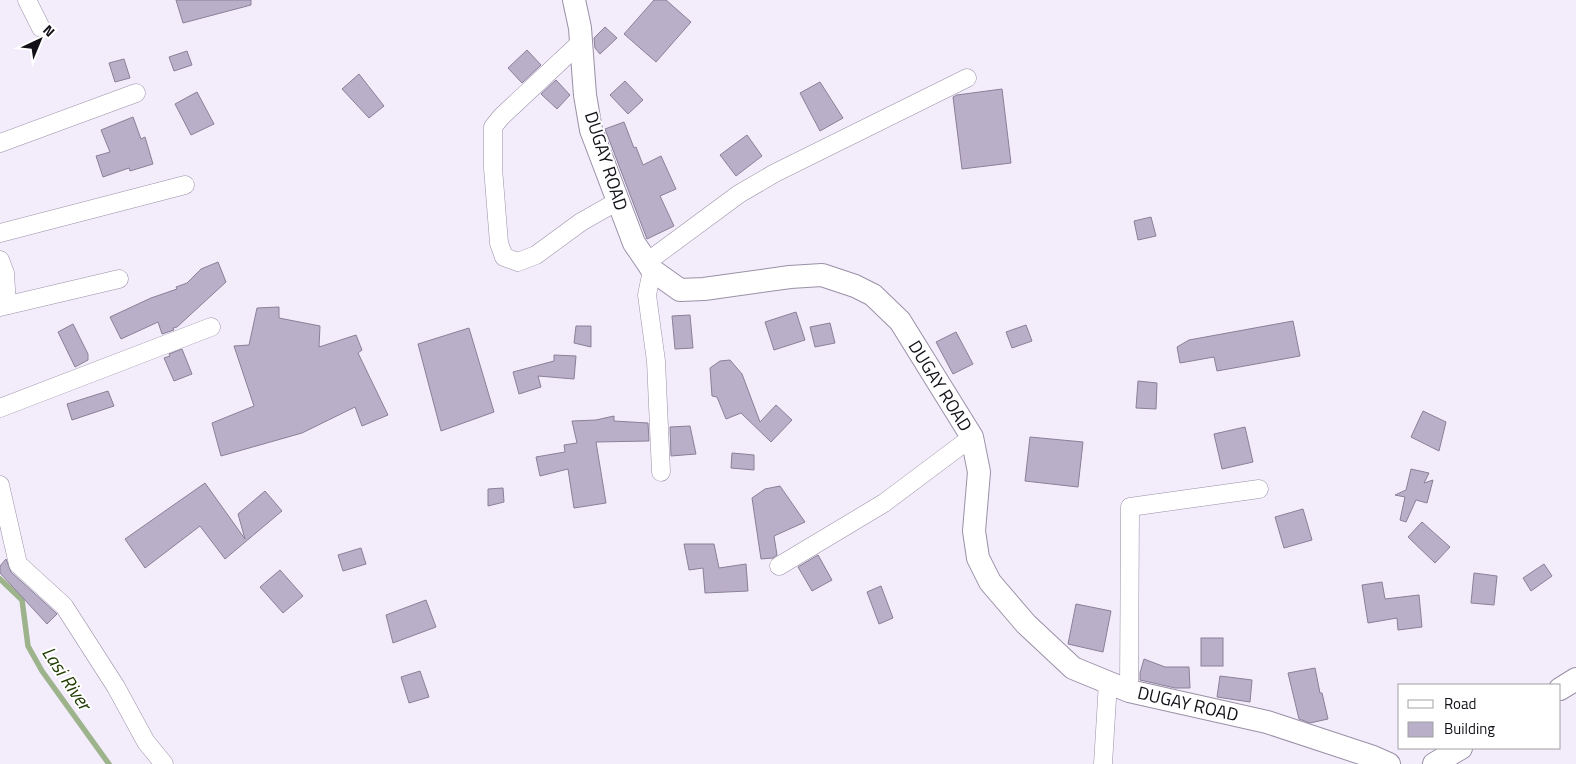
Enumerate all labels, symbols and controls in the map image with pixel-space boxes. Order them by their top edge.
north arrow [15,15,65,65]
text: N [39,19,60,41]
street label: DUGAY ROAD [578,108,635,214]
street label: DUGAY ROAD [902,335,979,437]
water label: Lasi River [35,640,101,717]
street label: DUGAY ROAD [1135,679,1241,728]
legend [1398,684,1561,749]
text: Road [1444,692,1476,715]
text: Building [1444,717,1495,740]

